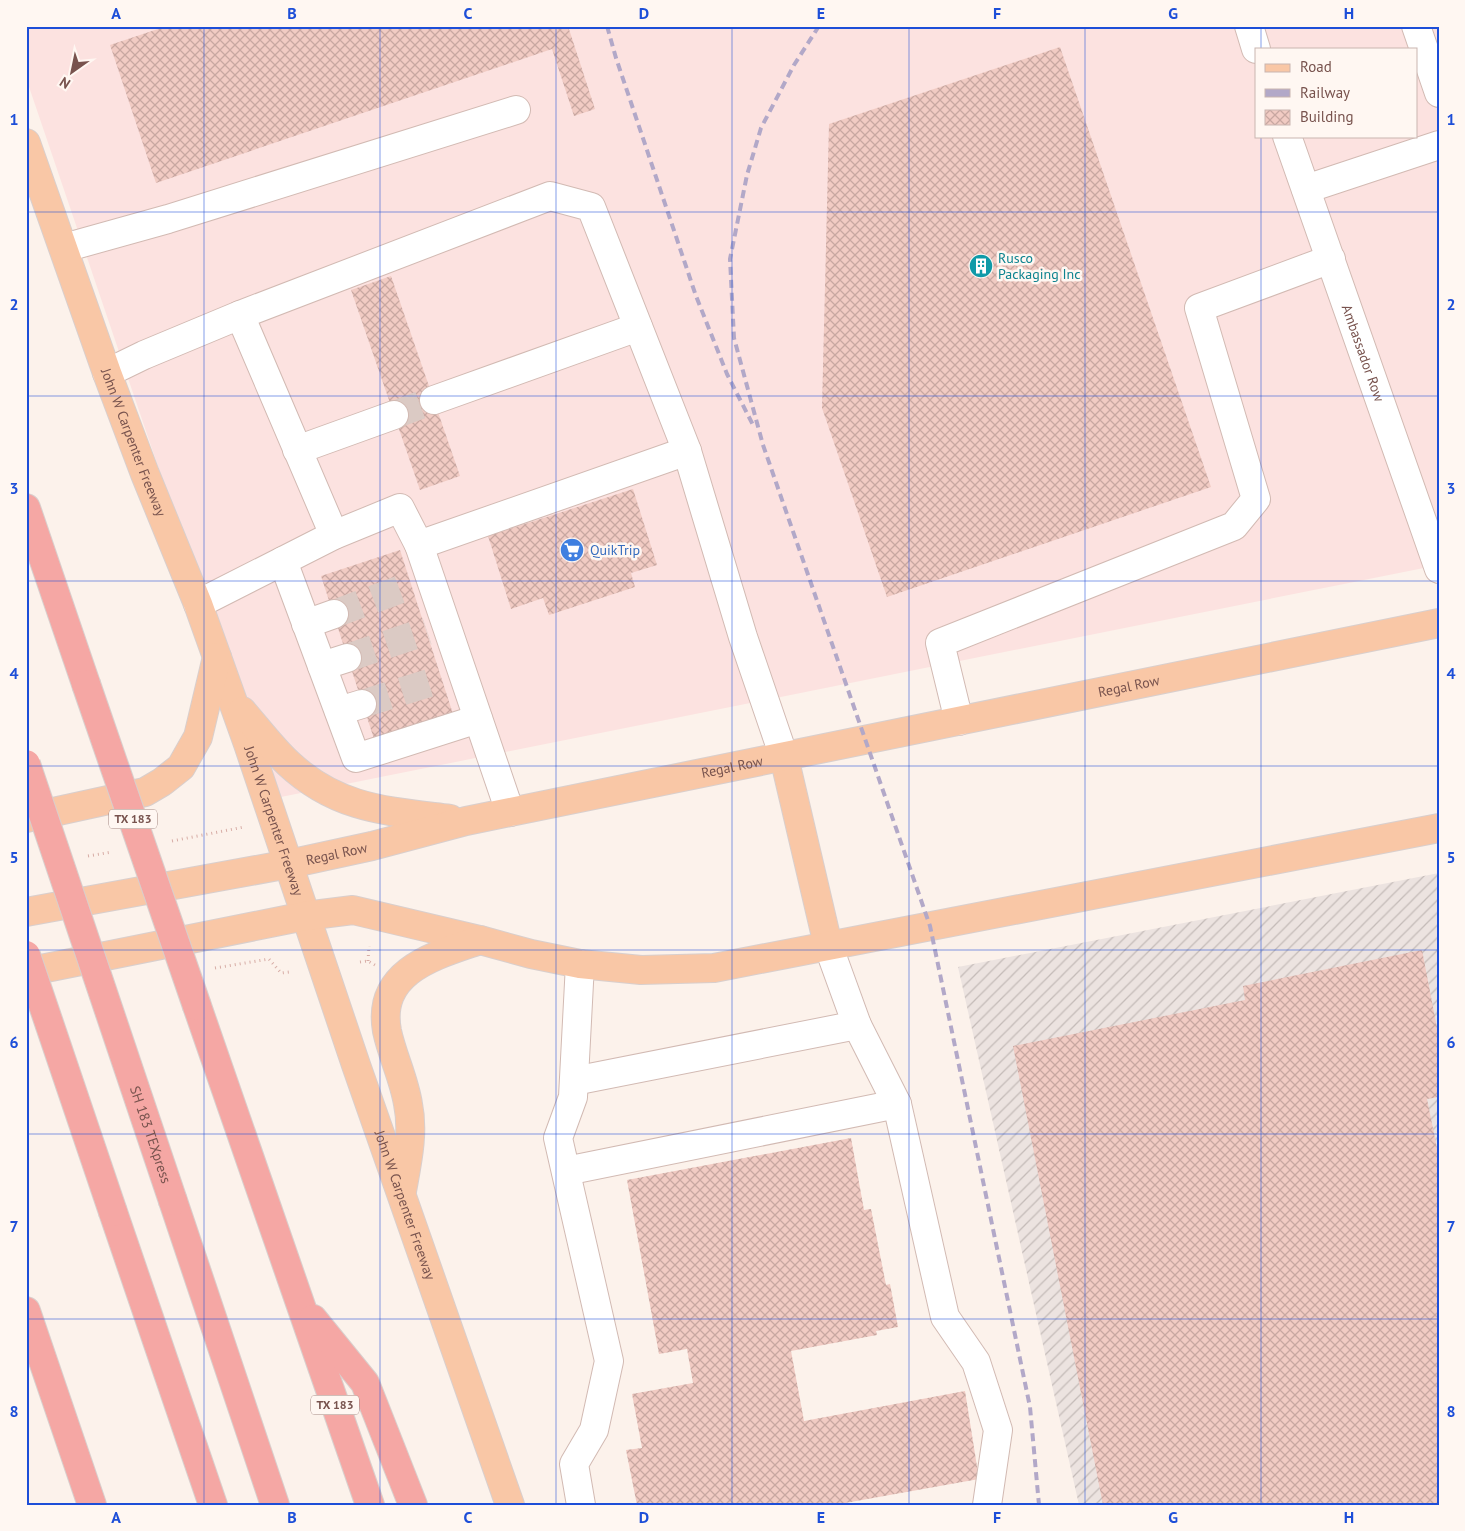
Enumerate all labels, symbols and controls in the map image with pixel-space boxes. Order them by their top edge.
text: A [111,3,121,23]
text: B [287,3,297,23]
text: C [464,3,473,23]
text: D [639,3,649,23]
text: E [817,3,825,23]
text: F [993,3,1001,23]
text: G [1168,3,1178,23]
text: H [1344,3,1354,23]
north arrow [48,48,98,98]
legend [1255,48,1418,138]
text: Road [1300,57,1332,76]
text: N [56,73,74,93]
text: Railway [1300,83,1350,102]
text: Building [1300,107,1354,126]
text: 1 [9,109,19,129]
text: 1 [1446,109,1456,129]
place label: Rusco Packaging Inc [998,249,1080,283]
building icon: Rusco Packaging Inc [968,253,994,279]
text: 2 [9,294,19,314]
text: 2 [1446,294,1456,314]
street label: Ambassador Row [1338,302,1389,405]
street label: John W Carpenter Freeway [97,365,170,519]
text: 3 [9,478,19,498]
text: 3 [1446,478,1456,498]
supermarket icon: QuikTrip [559,537,585,563]
place label: QuikTrip [590,541,640,559]
text: 4 [9,663,19,683]
text: 4 [1446,663,1456,683]
street label: Regal Row [1097,671,1162,701]
street label: John W Carpenter Freeway [240,743,308,899]
street label: Regal Row [700,752,765,782]
road number: TX 183 [109,810,157,829]
street label: Regal Row [304,838,370,869]
text: 5 [9,847,19,867]
text: 5 [1446,847,1456,867]
text: 6 [9,1032,19,1052]
text: 6 [1446,1032,1456,1052]
street label: SH 183 TEXpress [126,1084,175,1186]
street label: John W Carpenter Freeway [370,1127,440,1283]
text: 7 [9,1216,19,1236]
text: 7 [1446,1216,1456,1236]
road number: TX 183 [311,1396,359,1414]
text: 8 [9,1401,19,1421]
text: 8 [1446,1401,1456,1421]
text: A [111,1507,121,1527]
text: B [287,1507,297,1527]
text: C [464,1507,473,1527]
text: D [639,1507,649,1527]
text: E [817,1507,825,1527]
text: F [993,1507,1001,1527]
text: G [1168,1507,1178,1527]
text: H [1344,1507,1354,1527]

